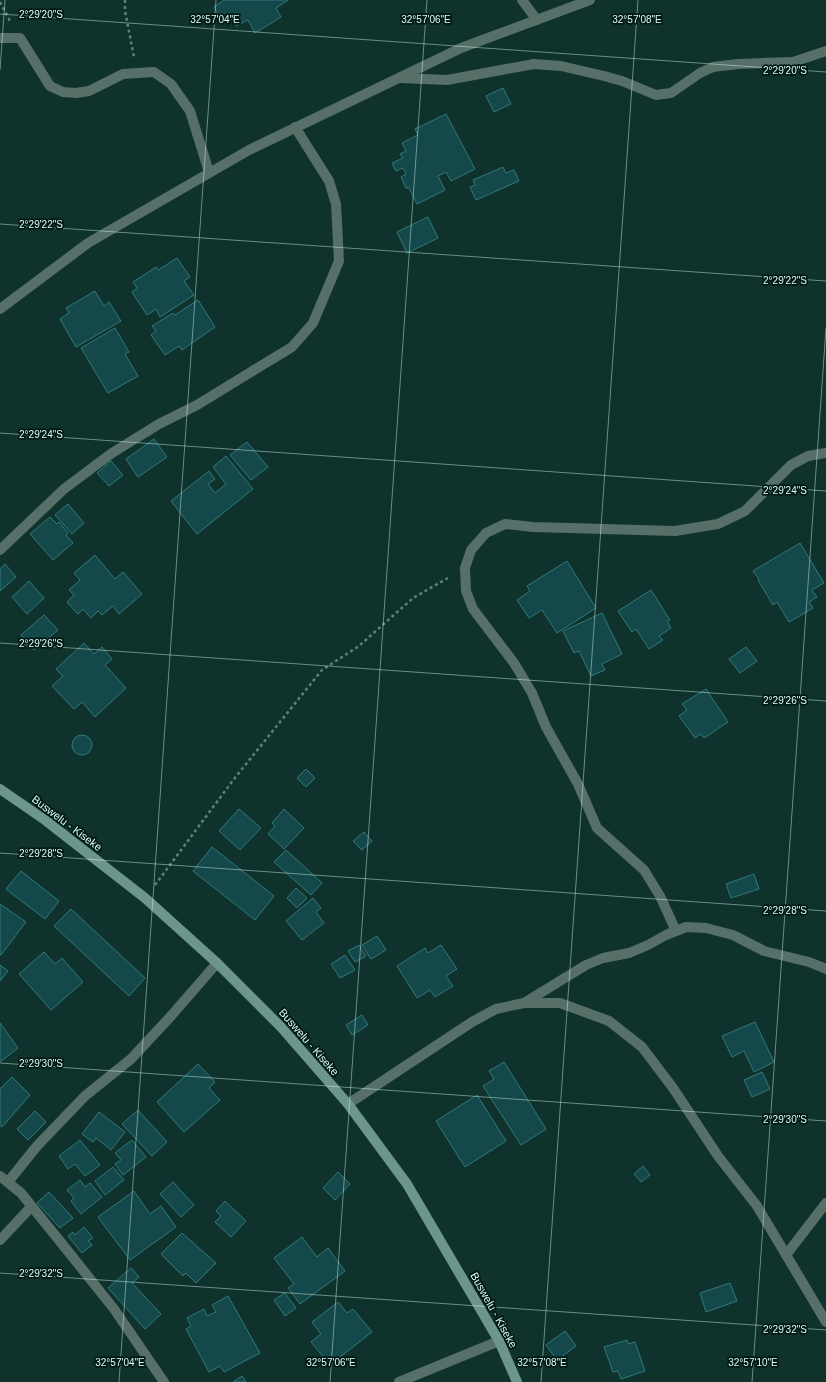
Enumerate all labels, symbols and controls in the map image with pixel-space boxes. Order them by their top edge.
text: 2°29'20"S [19,9,63,20]
text: 32°57'04"E [190,14,240,25]
text: 32°57'06"E [401,14,451,25]
text: 32°57'08"E [612,14,662,25]
text: 2°29'20"S [763,65,807,76]
text: 2°29'22"S [19,219,63,230]
text: 2°29'22"S [763,275,807,286]
text: 2°29'24"S [19,429,63,440]
text: 2°29'24"S [763,485,807,496]
text: 2°29'26"S [19,638,63,649]
text: 2°29'26"S [763,695,807,706]
street label: Buswelu - Kiseke [30,793,104,853]
text: 2°29'28"S [19,848,63,859]
text: 2°29'28"S [763,905,807,916]
street label: Buswelu - Kiseke [277,1006,341,1078]
text: 2°29'30"S [19,1058,63,1069]
text: 2°29'30"S [763,1114,807,1125]
text: 2°29'32"S [19,1268,63,1279]
street label: Buswelu - Kiseke [468,1270,520,1350]
text: 2°29'32"S [763,1324,807,1335]
text: 32°57'04"E [95,1357,145,1368]
text: 32°57'06"E [306,1357,356,1368]
text: 32°57'08"E [517,1357,567,1368]
text: 32°57'10"E [728,1357,778,1368]

